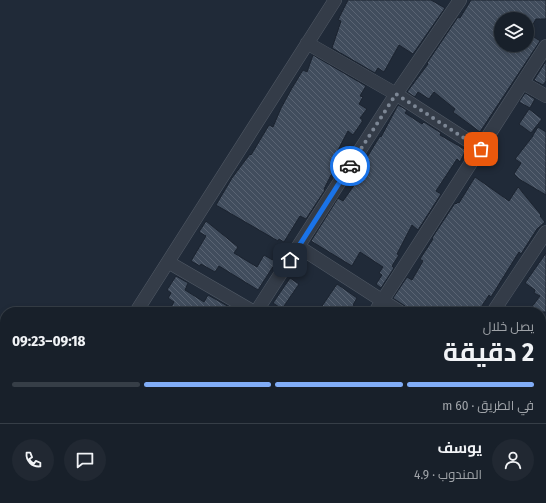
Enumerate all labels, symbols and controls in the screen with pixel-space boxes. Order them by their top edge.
map controls [494,12,534,52]
button: layers [494,12,534,52]
pin [464,132,498,166]
icon: bag [470,138,492,160]
courier [330,146,370,186]
icon: car [339,155,361,177]
pin [273,243,307,277]
icon: home [279,249,301,271]
text: يصل خلال [483,319,534,334]
text: 09:18–09:23 [12,332,85,350]
text: 2 دقيقة [443,337,534,368]
text: في الطريق · 60 m [442,398,534,413]
button: phone [12,439,54,481]
button: chat [64,439,106,481]
text: يوسف [437,439,482,457]
button: person [492,439,534,481]
text: المندوب · 4.9 [414,467,482,482]

